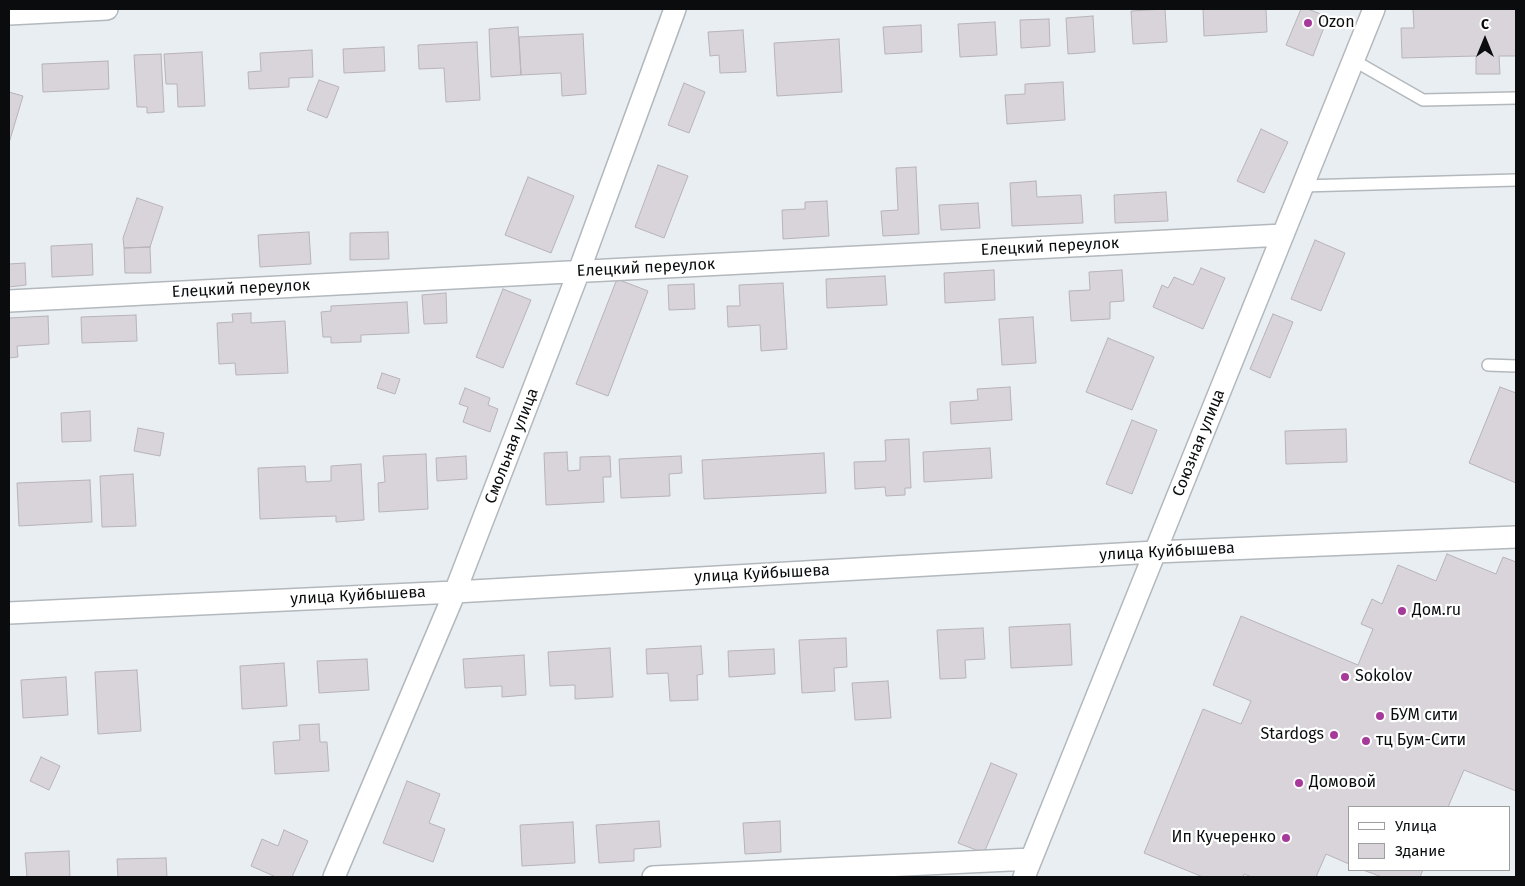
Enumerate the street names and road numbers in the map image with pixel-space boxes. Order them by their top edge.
street label: Елецкий переулок [980,234,1120,260]
street label: Елецкий переулок [576,255,716,281]
street label: Елецкий переулок [171,276,311,302]
street label: Смольная улица [481,386,543,506]
street label: Союзная улица [1169,387,1229,499]
street label: улица Куйбышева [1099,539,1235,565]
street label: улица Куйбышева [694,561,830,587]
street label: улица Куйбышева [290,583,426,609]

